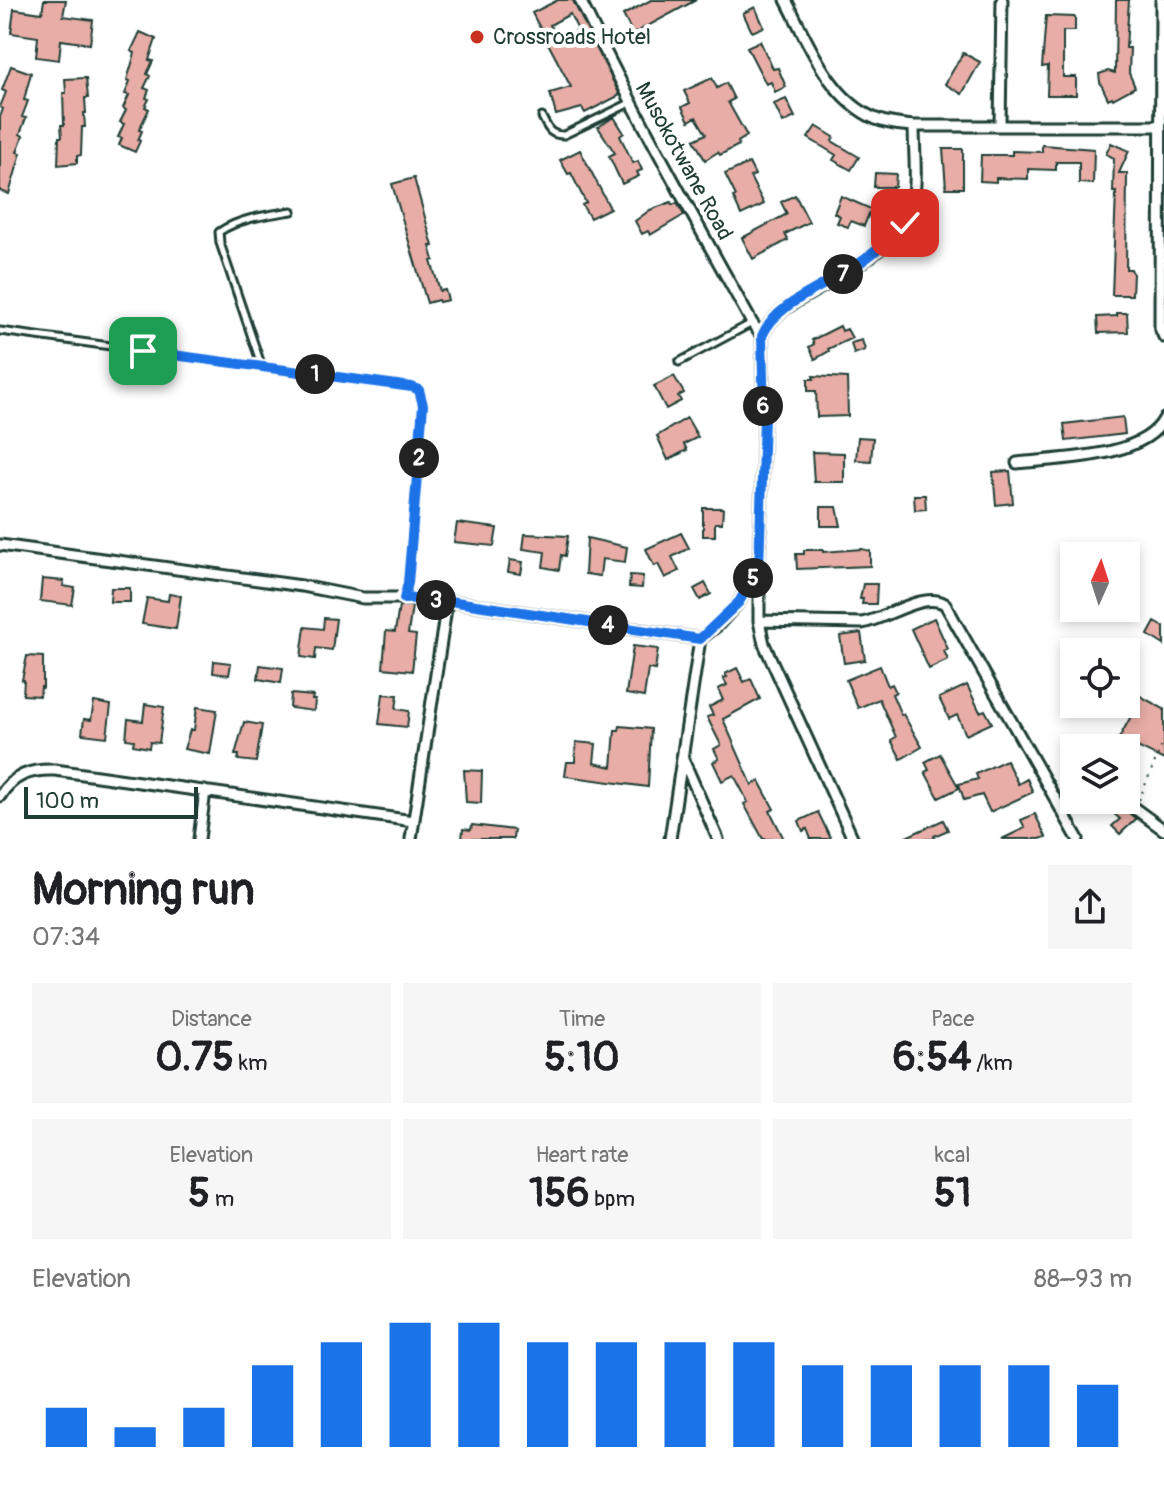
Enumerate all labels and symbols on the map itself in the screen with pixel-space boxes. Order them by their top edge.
place label: Crossroads Hotel [493,23,651,51]
marker: Crossroads Hotel [468,28,486,46]
street label: Musokotwane Road [629,77,739,245]
pin [871,189,939,257]
pin: 7 [823,254,863,294]
pin [109,317,177,385]
pin: 1 [295,354,335,394]
pin: 6 [743,386,783,426]
pin: 2 [399,438,439,478]
north arrow [1060,542,1140,622]
pin: 5 [733,558,773,598]
pin: 3 [416,580,456,620]
pin: 4 [588,605,628,645]
scale bar [24,783,198,819]

